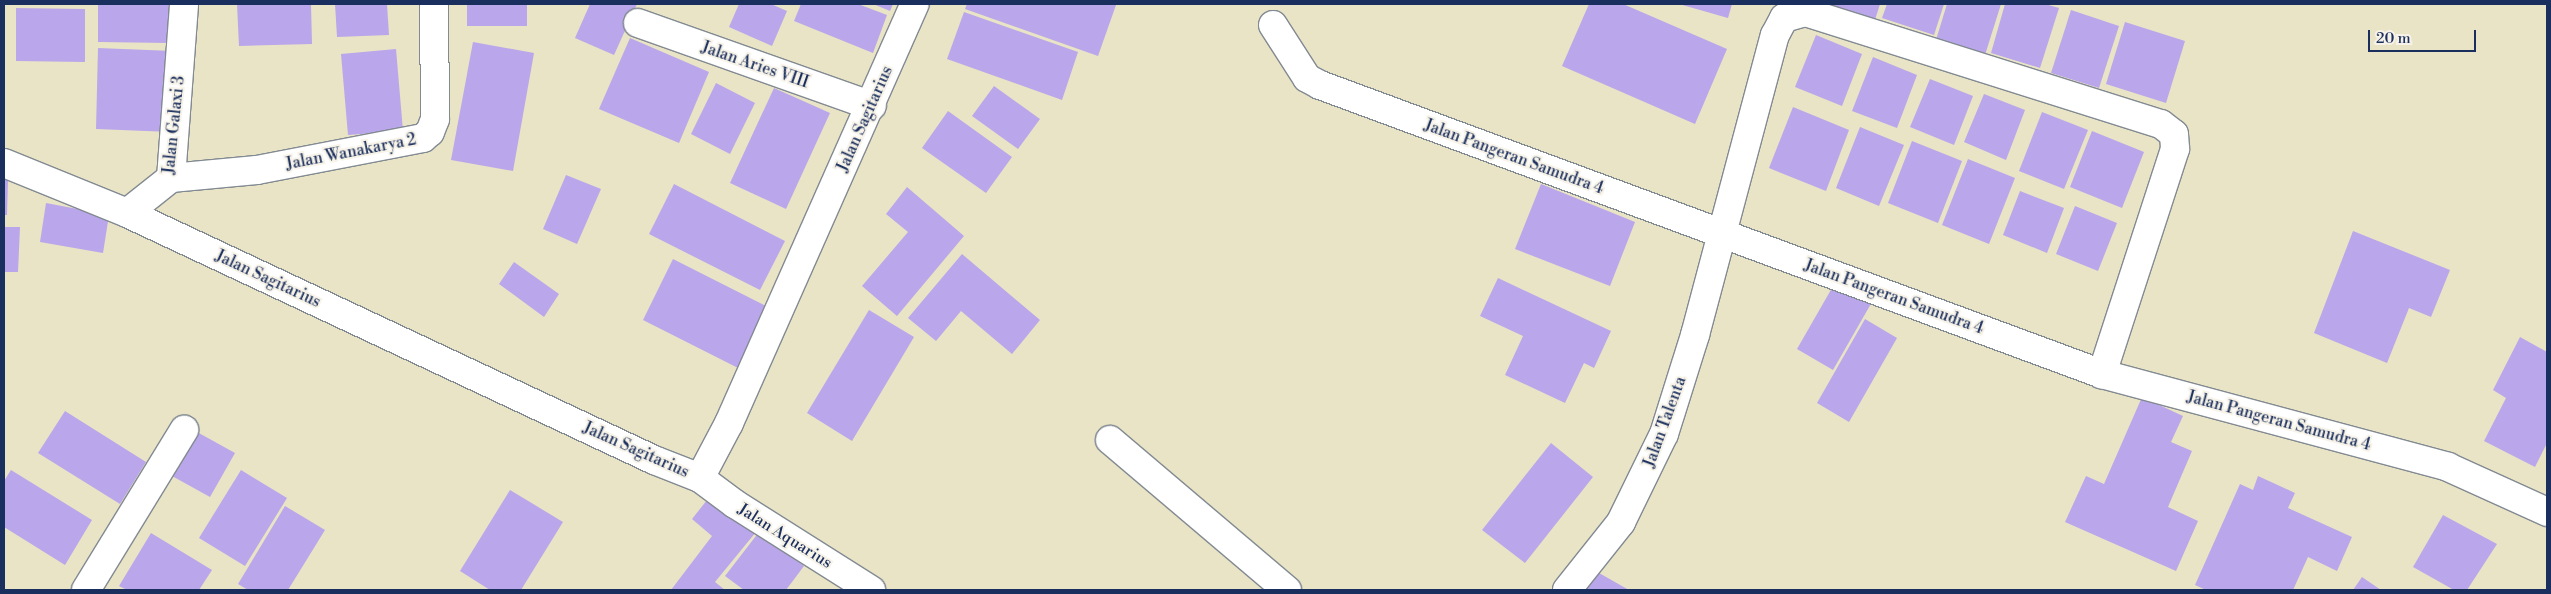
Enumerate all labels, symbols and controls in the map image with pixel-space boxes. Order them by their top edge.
scale bar [2371,20,2478,52]
text: 20 m [2376,29,2411,48]
street label: Jalan Aries VIII [699,38,811,92]
street label: Jalan Sagitarius [833,63,897,175]
street label: Jalan Galaxi 3 [159,75,189,175]
street label: Jalan Pangeran Samudra 4 [1422,116,1606,198]
street label: Jalan Wanakarya 2 [284,130,418,174]
street label: Jalan Sagitarius [212,246,324,312]
street label: Jalan Pangeran Samudra 4 [1802,256,1986,338]
street label: Jalan Talenta [1640,374,1690,470]
street label: Jalan Pangeran Samudra 4 [2185,387,2373,455]
street label: Jalan Sagitarius [580,418,692,482]
street label: Jalan Aquarius [735,500,835,572]

